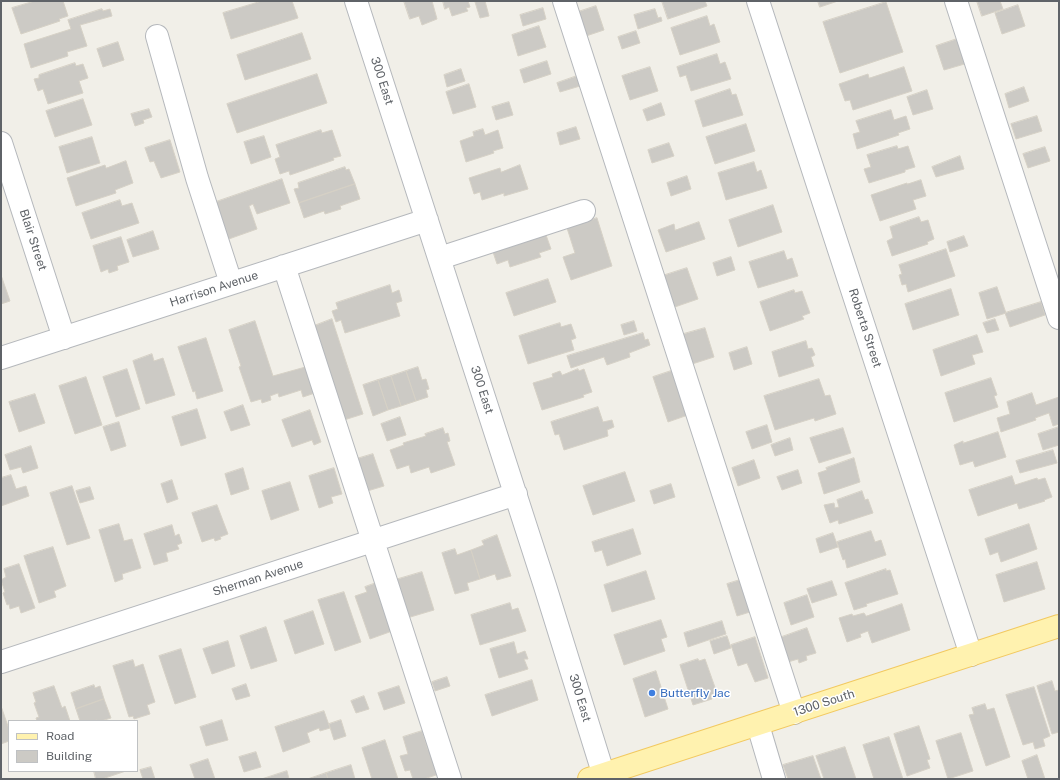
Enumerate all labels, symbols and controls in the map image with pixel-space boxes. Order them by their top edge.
street label: 300 East [367,55,397,107]
street label: Blair Street [16,207,50,273]
street label: Harrison Avenue [168,268,260,310]
street label: Roberta Street [845,287,885,369]
street label: 300 East [467,364,497,416]
street label: Sherman Avenue [211,557,305,599]
street label: 300 East [566,672,594,724]
place label: Butterfly Jac [660,686,730,700]
street label: 1300 South [792,686,856,720]
marker: Butterfly Jac [647,688,657,698]
legend [8,720,138,772]
text: Road [46,729,74,743]
text: Building [46,749,92,763]

